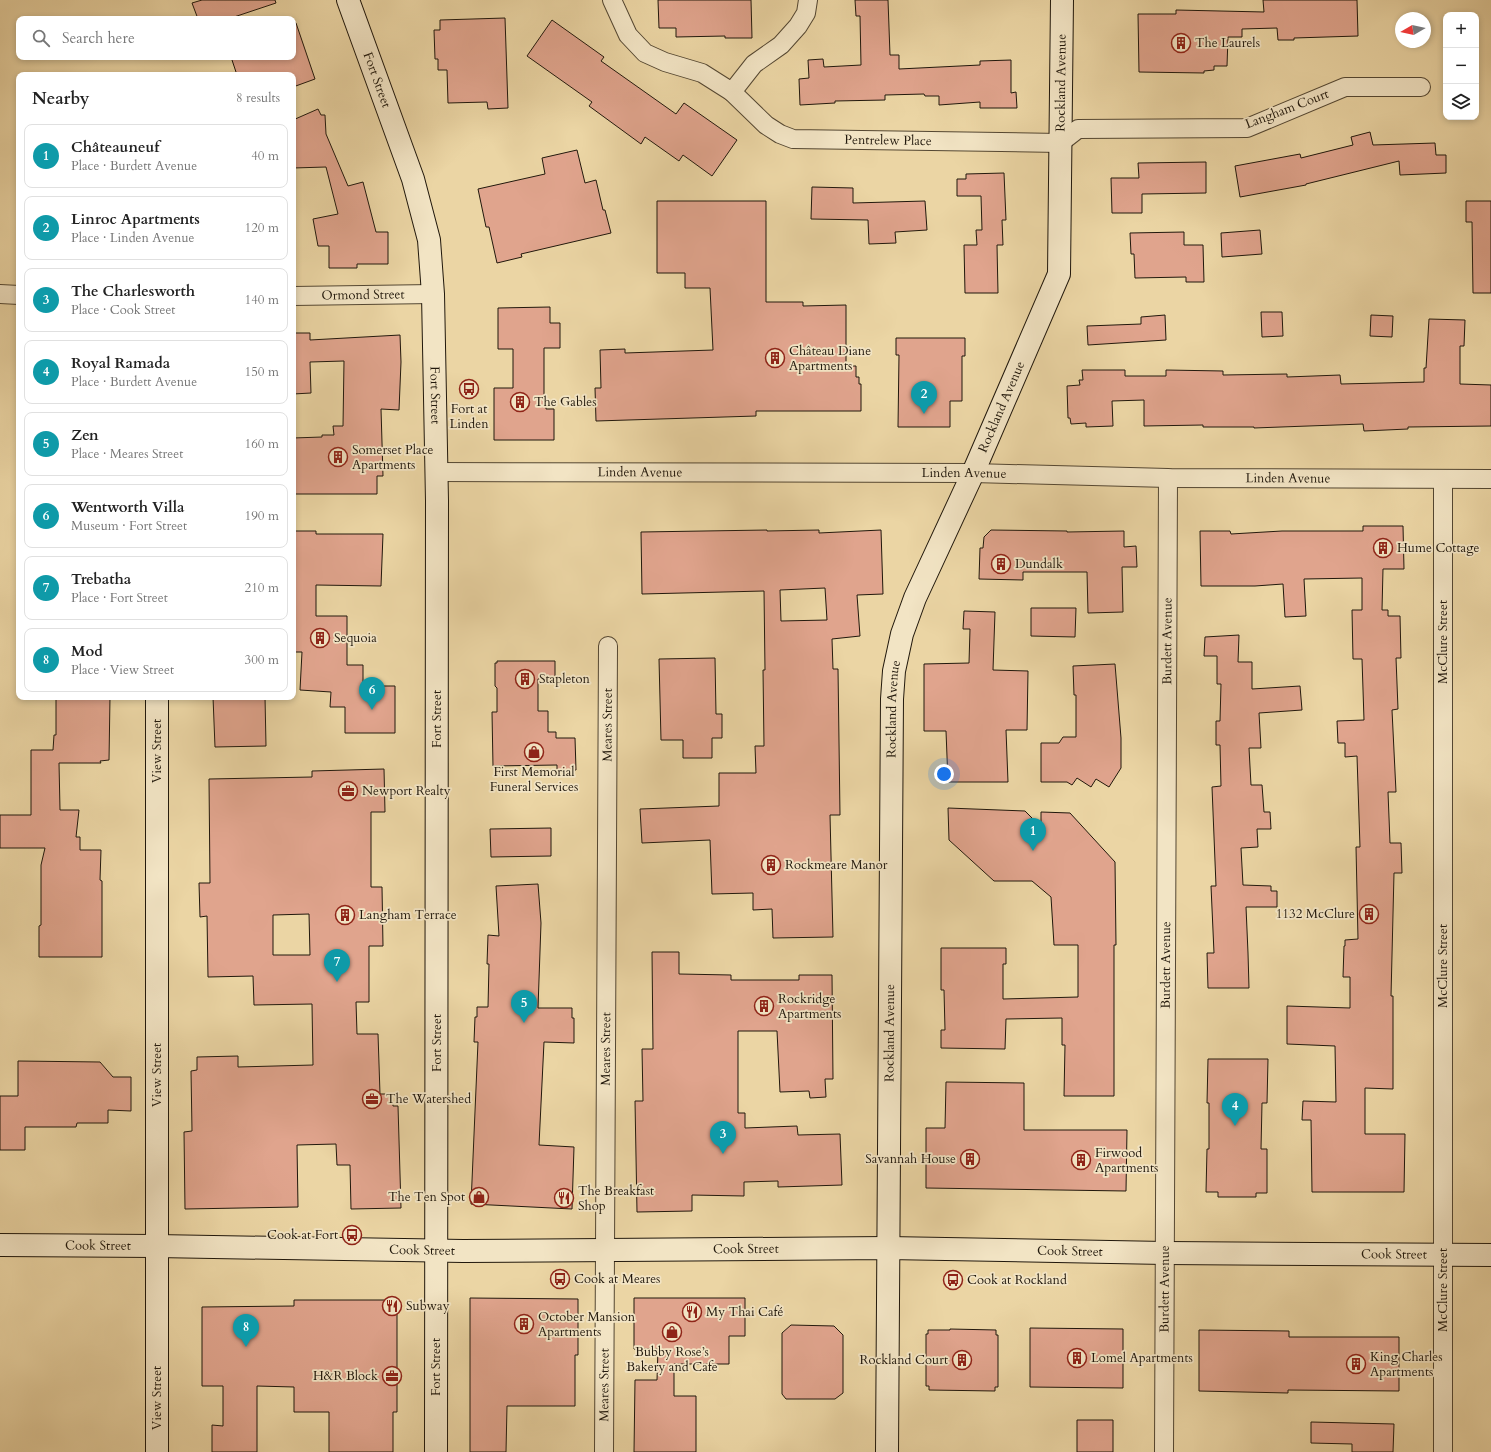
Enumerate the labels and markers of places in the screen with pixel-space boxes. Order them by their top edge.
building icon: The Laurels [1170,32,1192,54]
place label: The Laurels [1195,34,1260,52]
place label: Château Diane Apartments [789,342,871,375]
building icon: Château Diane Apartments [764,347,786,369]
bus stop icon: Fort at Linden [458,378,480,400]
pin: 2 [911,381,937,414]
building icon: The Gables [509,391,531,413]
place label: The Gables [534,393,597,411]
place label: Fort at Linden [449,400,489,433]
place label: Somerset Place Apartments [352,441,434,474]
building icon: Somerset Place Apartments [327,446,349,468]
building icon: Hume Cottage [1372,537,1394,559]
place label: Hume Cottage [1397,539,1479,557]
building icon: Dundalk [990,553,1012,575]
place label: Dundalk [1015,555,1063,573]
building icon: Sequoia [309,627,331,649]
place label: Sequoia [334,629,377,647]
building icon: Stapleton [514,668,536,690]
place label: Stapleton [539,670,591,688]
pin: 6 [359,677,385,710]
shop icon: First Memorial Funeral Services [523,741,545,763]
place label: First Memorial Funeral Services [490,763,578,796]
office icon: Newport Realty [337,780,359,802]
place label: Newport Realty [362,782,451,800]
pin: 1 [1020,818,1046,851]
building icon: Rockmeare Manor [760,854,782,876]
place label: Rockmeare Manor [785,856,888,874]
building icon: 1132 McClure [1358,903,1380,925]
building icon: Langham Terrace [334,904,356,926]
place label: 1132 McClure [1276,905,1355,923]
place label: Langham Terrace [359,906,457,924]
pin: 7 [324,949,350,982]
pin: 5 [511,990,537,1023]
place label: Rockridge Apartments [778,990,841,1023]
building icon: Rockridge Apartments [753,995,775,1017]
office icon: The Watershed [361,1088,383,1110]
place label: The Watershed [386,1090,471,1108]
pin: 4 [1222,1093,1248,1126]
pin: 3 [710,1121,736,1154]
place label: Firwood Apartments [1095,1144,1158,1177]
building icon: Savannah House [959,1148,981,1170]
building icon: Firwood Apartments [1070,1149,1092,1171]
place label: Savannah House [865,1150,956,1168]
place label: The Breakfast Shop [578,1182,654,1215]
shop icon: The Ten Spot [468,1186,490,1208]
restaurant icon: The Breakfast Shop [553,1187,575,1209]
place label: The Ten Spot [388,1188,465,1206]
bus stop icon: Cook at Fort [341,1224,363,1246]
place label: Cook at Fort [267,1226,338,1244]
bus stop icon: Cook at Meares [549,1268,571,1290]
bus stop icon: Cook at Rockland [942,1269,964,1291]
place label: Cook at Meares [574,1270,660,1288]
place label: Cook at Rockland [967,1271,1067,1289]
restaurant icon: Subway [381,1295,403,1317]
place label: Subway [406,1297,450,1315]
restaurant icon: My Thai Café [681,1301,703,1323]
place label: My Thai Café [706,1303,784,1321]
place label: October Mansion Apartments [538,1308,636,1341]
building icon: October Mansion Apartments [513,1313,535,1335]
pin: 8 [233,1314,259,1347]
shop icon: Bubby Rose’s Bakery and Cafe [661,1321,683,1343]
place label: Bubby Rose’s Bakery and Cafe [626,1343,718,1376]
building icon: Lomel Apartments [1066,1347,1088,1369]
place label: King Charles Apartments [1370,1348,1443,1381]
building icon: Rockland Court [951,1349,973,1371]
place label: Lomel Apartments [1091,1349,1193,1367]
place label: Rockland Court [859,1351,948,1369]
building icon: King Charles Apartments [1345,1353,1367,1375]
office icon: H&R Block [381,1365,403,1387]
place label: H&R Block [313,1367,378,1385]

